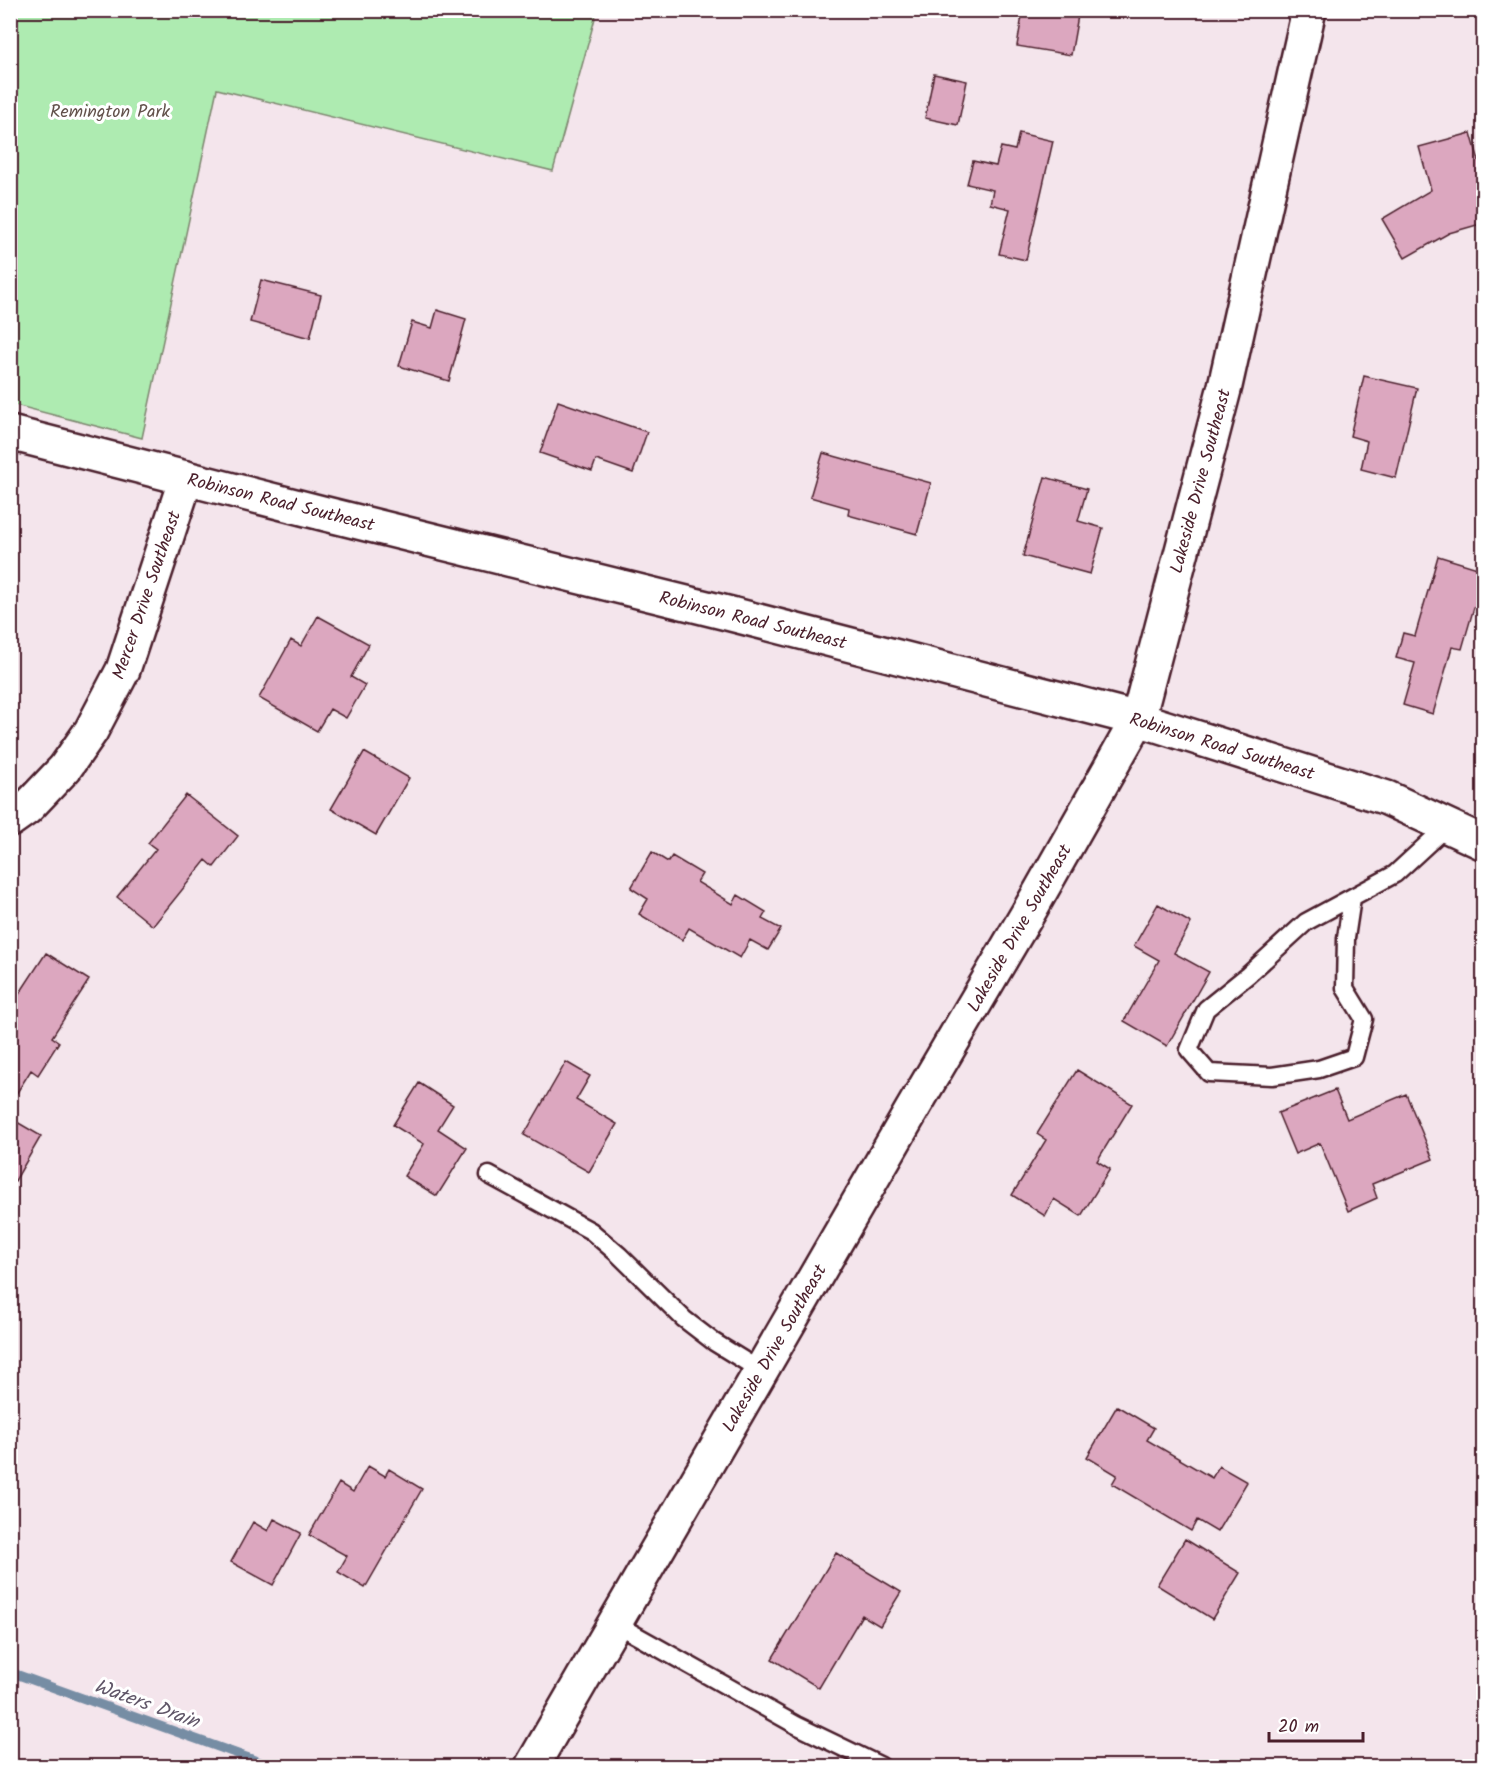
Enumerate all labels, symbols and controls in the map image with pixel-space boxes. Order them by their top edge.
park label: Remington Park [50,98,171,127]
street label: Lakeside Drive Southeast [1163,385,1240,577]
street label: Robinson Road Southeast [184,466,378,541]
street label: Mercer Drive Southeast [105,506,190,684]
street label: Robinson Road Southeast [656,584,850,659]
street label: Robinson Road Southeast [1125,705,1319,790]
street label: Lakeside Drive Southeast [960,838,1081,1018]
street label: Lakeside Drive Southeast [715,1258,836,1438]
water label: Waters Drain [90,1671,204,1739]
scale bar [1269,1705,1364,1743]
text: 20 m [1278,1713,1319,1742]

